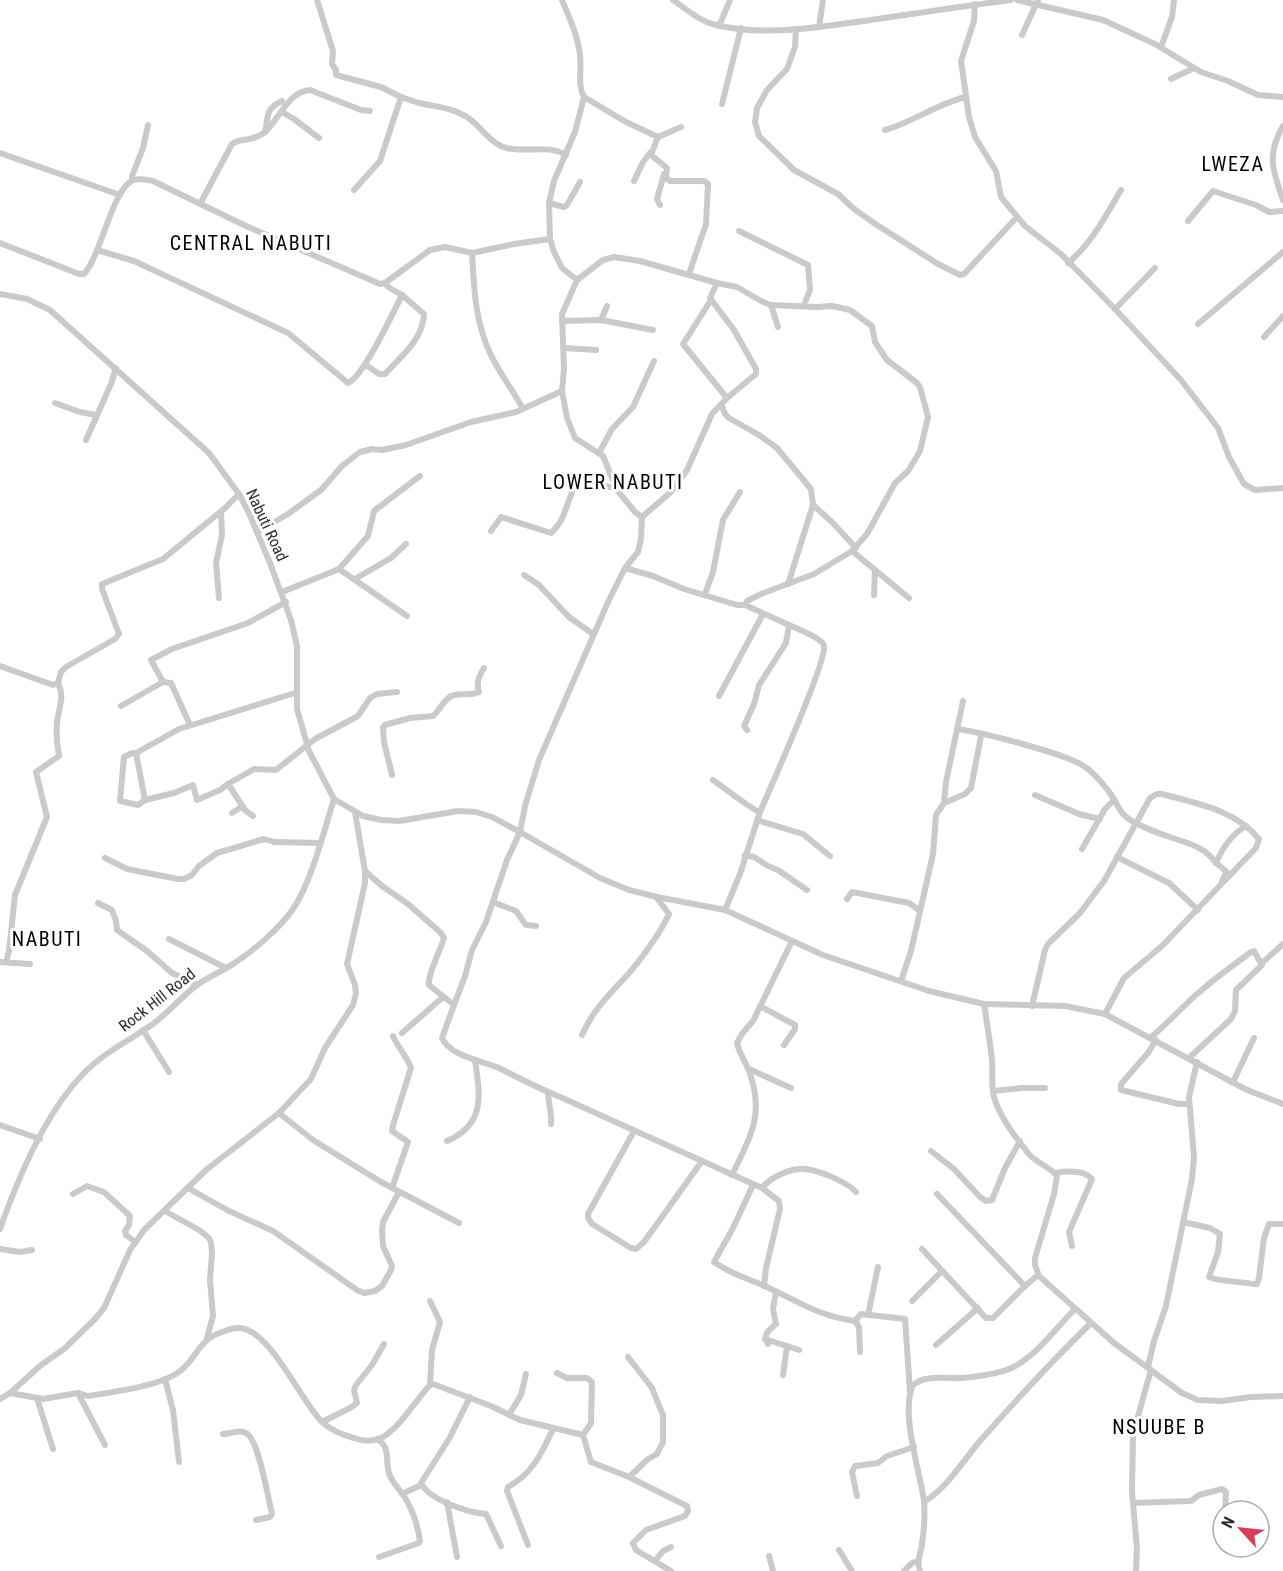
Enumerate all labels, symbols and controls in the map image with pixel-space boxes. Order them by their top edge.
district label: LWEZA [1202,152,1264,176]
district label: CENTRAL NABUTI [170,231,332,255]
district label: LOWER NABUTI [543,470,683,494]
street label: Nabuti Road [242,486,292,564]
district label: NABUTI [12,927,82,951]
street label: Rock Hill Road [115,964,199,1036]
district label: NSUUBE B [1112,1415,1206,1439]
north arrow [1211,1499,1271,1559]
text: N [1217,1514,1239,1531]

